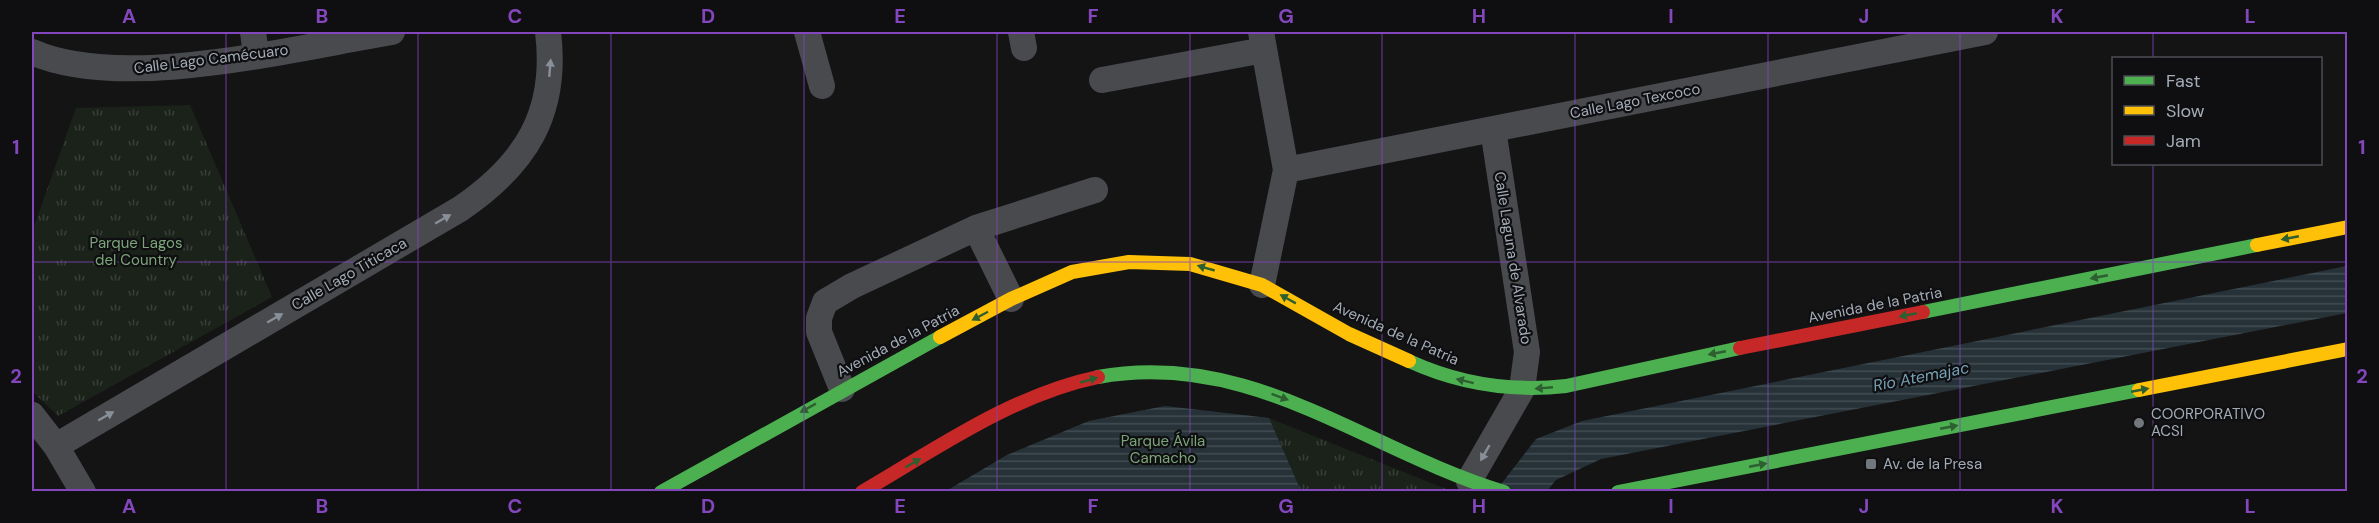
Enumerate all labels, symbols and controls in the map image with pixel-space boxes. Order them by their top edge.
text: A [122,3,136,29]
text: B [316,3,328,29]
text: C [508,3,522,29]
text: D [701,3,715,29]
text: E [894,3,906,29]
text: F [1087,3,1099,29]
text: G [1278,3,1294,29]
text: H [1472,3,1486,29]
text: I [1668,3,1674,29]
text: J [1859,3,1869,29]
text: K [2050,3,2064,29]
text: L [2244,3,2256,29]
street label: Calle Lago Camécuaro [133,40,289,78]
legend [2112,57,2322,165]
one-way arrow [545,58,555,77]
text: Fast [2166,69,2201,93]
street label: Calle Lago Texcoco [1568,79,1702,123]
text: Slow [2166,99,2205,123]
text: Jam [2166,129,2201,153]
text: 1 [12,134,20,160]
text: 1 [2358,134,2366,160]
street label: Calle Laguna de Alvarado [1489,170,1537,346]
one-way arrow [435,214,452,224]
park label: Parque Lagos del Country [90,233,182,270]
street label: Calle Lago Titicaca [288,233,410,315]
one-way arrow [2280,234,2299,243]
one-way arrow [1197,263,1215,272]
one-way arrow [2090,272,2108,282]
street label: Avenida de la Patria [1806,282,1944,328]
one-way arrow [1280,294,1296,305]
street label: Avenida de la Patria [1330,296,1462,370]
street label: Avenida de la Patria [833,300,963,382]
one-way arrow [971,311,988,321]
one-way arrow [1898,311,1917,320]
one-way arrow [267,312,283,323]
one-way arrow [1707,349,1726,358]
water label: Río Atemajac [1871,357,1971,396]
text: 2 [10,363,22,389]
text: 2 [2356,363,2368,389]
one-way arrow [1080,375,1098,384]
one-way arrow [1456,376,1474,385]
one-way arrow [1535,384,1554,393]
one-way arrow [2131,385,2150,394]
one-way arrow [1271,393,1289,403]
one-way arrow [800,403,817,413]
place label: COORPORATIVO ACSI [2151,404,2265,441]
one-way arrow [98,412,115,422]
marker: COORPORATIVO ACSI [2132,416,2146,430]
one-way arrow [1940,422,1959,431]
park label: Parque Ávila Camacho [1121,431,1205,468]
one-way arrow [1480,445,1491,461]
place label: Av. de la Presa [1883,454,1982,474]
one-way arrow [905,457,921,468]
marker: Av. de la Presa [1864,457,1878,471]
one-way arrow [1749,460,1768,469]
text: A [122,493,136,519]
text: B [316,493,328,519]
text: C [508,493,522,519]
text: D [701,493,715,519]
text: E [894,493,906,519]
text: F [1087,493,1099,519]
text: G [1278,493,1294,519]
text: H [1472,493,1486,519]
text: I [1668,493,1674,519]
text: J [1859,493,1869,519]
text: K [2050,493,2064,519]
text: L [2244,493,2256,519]

